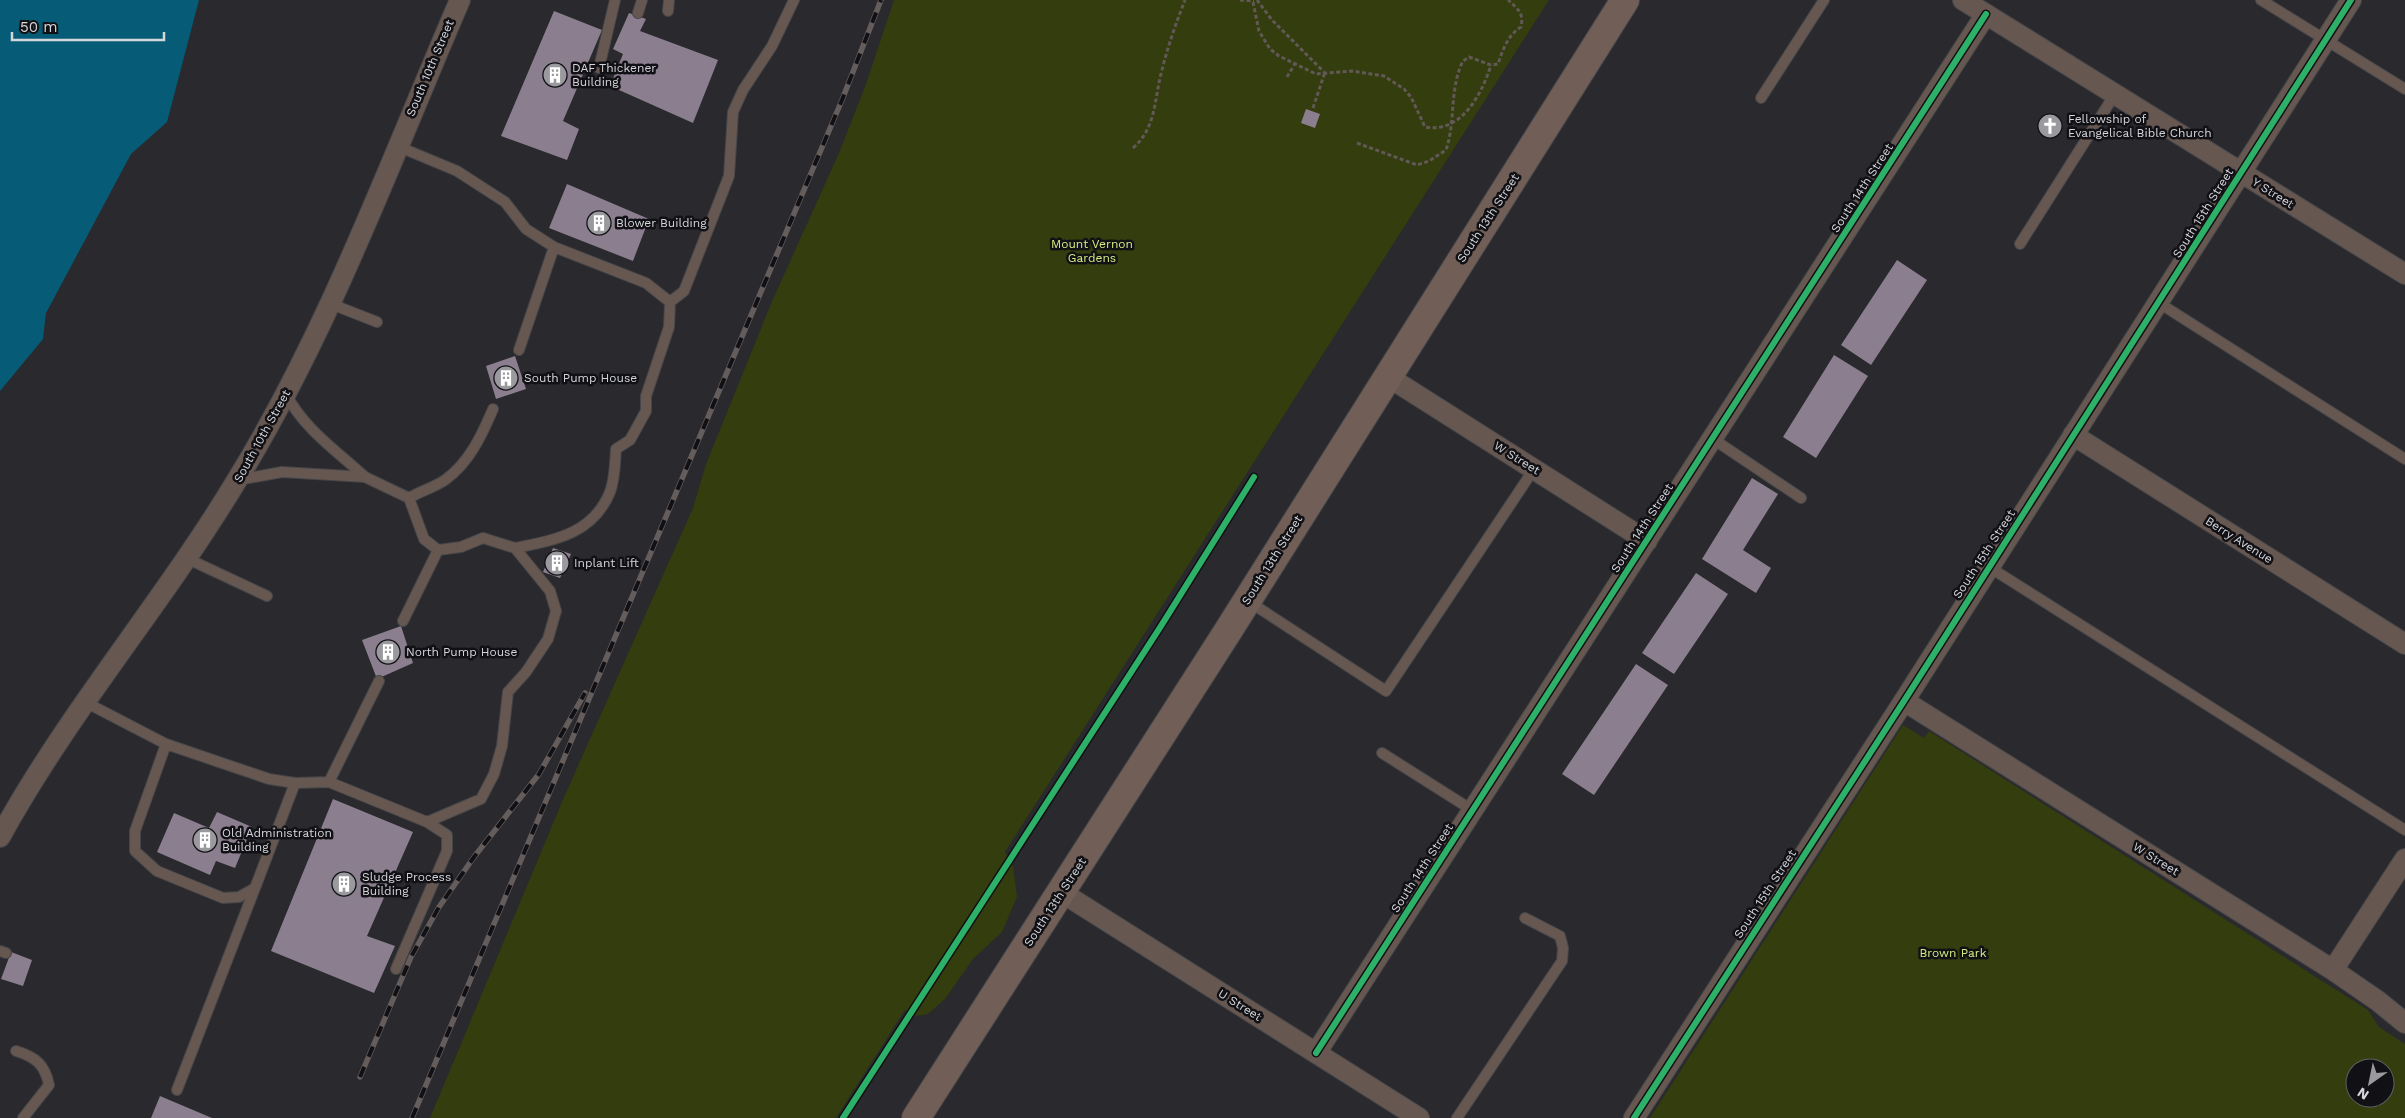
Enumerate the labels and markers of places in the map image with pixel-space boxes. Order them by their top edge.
place label: DAF Thickener Building [572,61,656,89]
building icon: DAF Thickener Building [542,62,568,88]
place label: Fellowship of Evangelical Bible Church [2068,112,2212,140]
church icon: Fellowship of Evangelical Bible Church [2037,113,2063,139]
building icon: Blower Building [586,210,612,236]
place label: Blower Building [616,216,707,230]
building icon: South Pump House [493,365,519,391]
place label: South Pump House [524,371,637,385]
building icon: Inplant Lift [544,550,570,576]
place label: Inplant Lift [574,556,639,570]
building icon: North Pump House [375,639,401,665]
place label: North Pump House [406,645,517,659]
place label: Old Administration Building [222,826,332,854]
building icon: Old Administration Building [192,827,218,853]
place label: Sludge Process Building [362,870,451,898]
building icon: Sludge Process Building [331,871,357,897]

